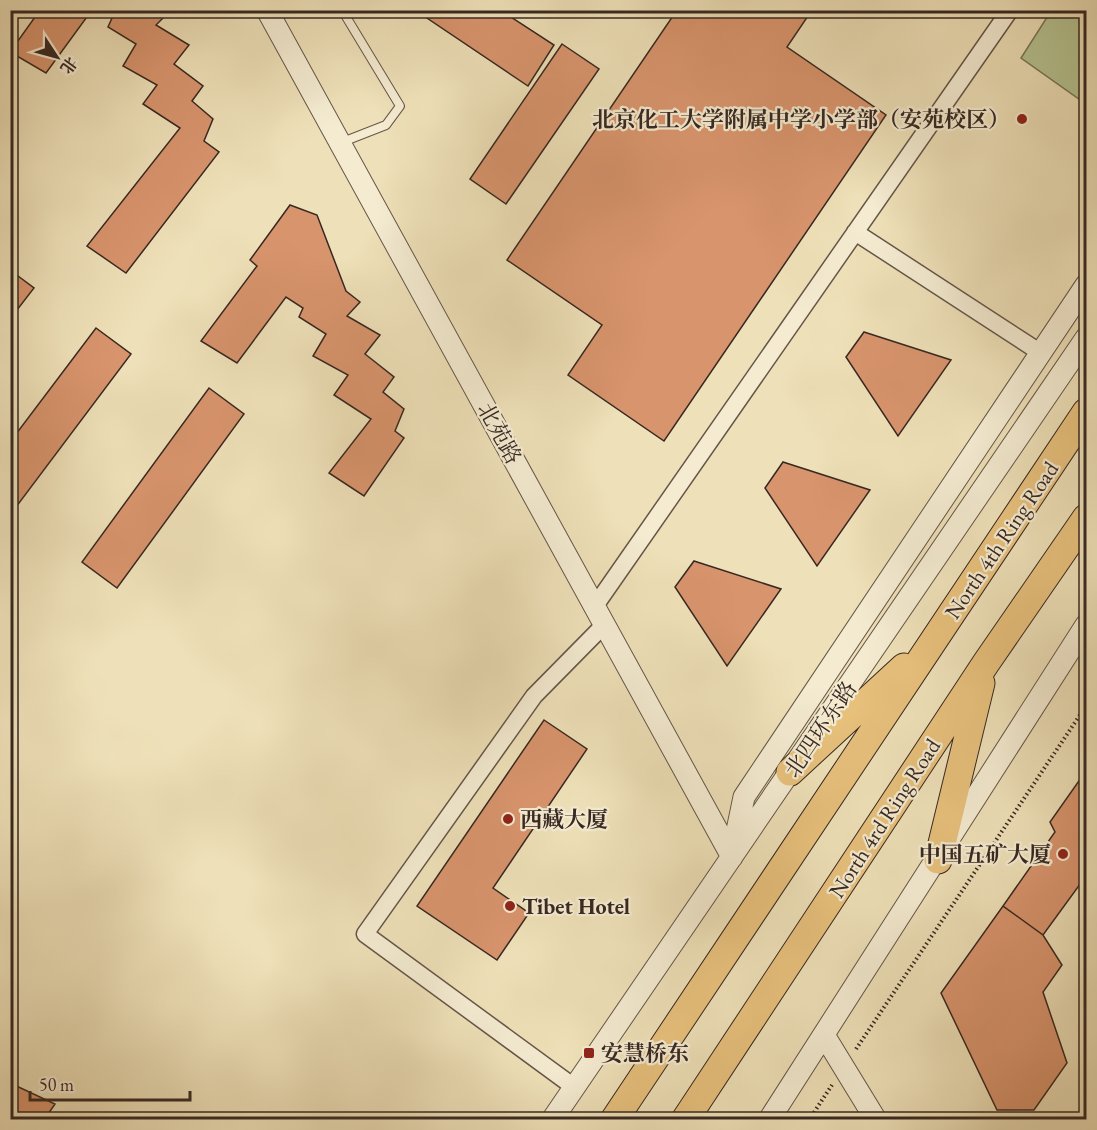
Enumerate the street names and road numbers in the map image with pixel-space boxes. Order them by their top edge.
street label: 北苑路 [471,397,528,469]
street label: North 4th Ring Road [938,455,1065,625]
street label: 北四环东路 [778,676,863,783]
street label: North 4rd Ring Road [822,732,947,904]

